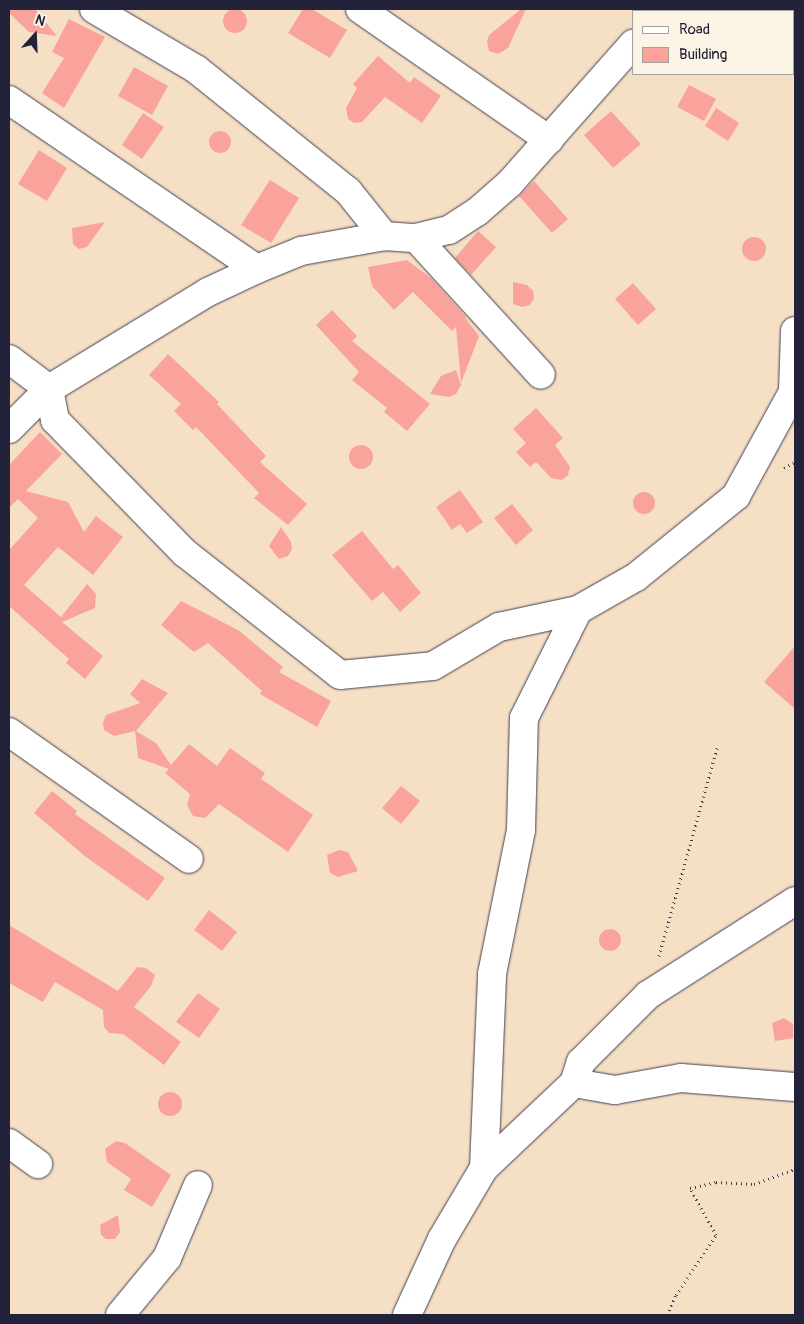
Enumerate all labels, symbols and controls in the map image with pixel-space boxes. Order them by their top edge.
north arrow [10,10,60,60]
legend [632,10,794,75]
text: N [33,11,48,30]
text: Road [679,20,710,39]
text: Building [679,45,727,64]

